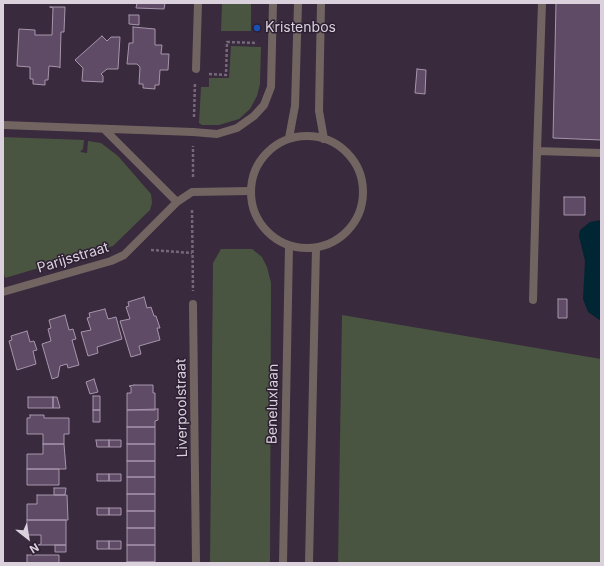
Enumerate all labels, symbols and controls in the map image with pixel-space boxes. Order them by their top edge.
place label: Kristenbos [265,20,336,36]
marker: Kristenbos [252,23,262,33]
street label: Parijsstraat [35,239,111,277]
street label: Liverpoolstraat [173,358,191,458]
street label: Beneluxlaan [264,364,282,444]
north arrow [8,518,48,558]
text: N [27,540,41,556]

